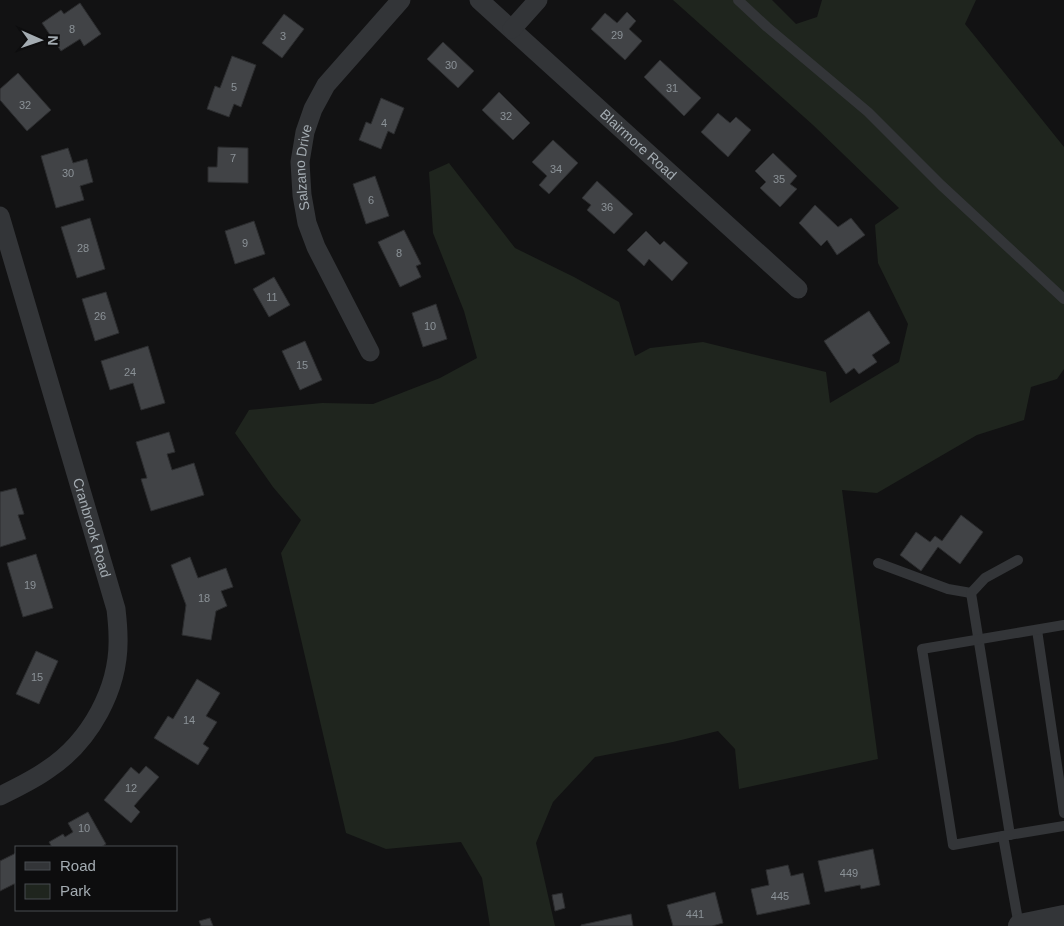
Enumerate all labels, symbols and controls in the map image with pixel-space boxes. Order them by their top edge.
north arrow [15,15,65,65]
house number: 8 [69,23,75,35]
house number: 29 [611,29,623,41]
house number: 3 [280,30,286,42]
text: N [45,35,61,46]
house number: 30 [445,59,457,71]
house number: 5 [231,81,237,93]
house number: 31 [666,82,678,94]
house number: 32 [19,99,31,111]
street label: Blairmore Road [597,106,680,183]
house number: 32 [500,110,512,122]
house number: 4 [381,117,387,129]
street label: Salzano Drive [292,122,315,212]
house number: 7 [230,152,236,164]
house number: 34 [550,163,562,175]
house number: 30 [62,167,74,179]
house number: 35 [773,173,785,185]
house number: 6 [368,194,374,206]
house number: 36 [601,201,613,213]
house number: 9 [242,237,248,249]
house number: 28 [77,242,89,254]
house number: 8 [396,247,402,259]
house number: 11 [266,291,278,303]
house number: 26 [94,310,106,322]
house number: 10 [424,320,436,332]
house number: 15 [296,359,308,371]
house number: 24 [124,366,136,378]
street label: Cranbrook Road [70,476,114,579]
house number: 19 [24,579,36,591]
house number: 18 [198,592,210,604]
house number: 15 [31,671,43,683]
house number: 14 [183,714,195,726]
house number: 12 [125,782,137,794]
house number: 10 [78,822,90,834]
legend [15,846,178,911]
text: Road [60,857,96,874]
house number: 449 [840,867,858,879]
text: Park [60,882,91,899]
house number: 445 [771,890,789,902]
house number: 441 [686,908,704,920]

